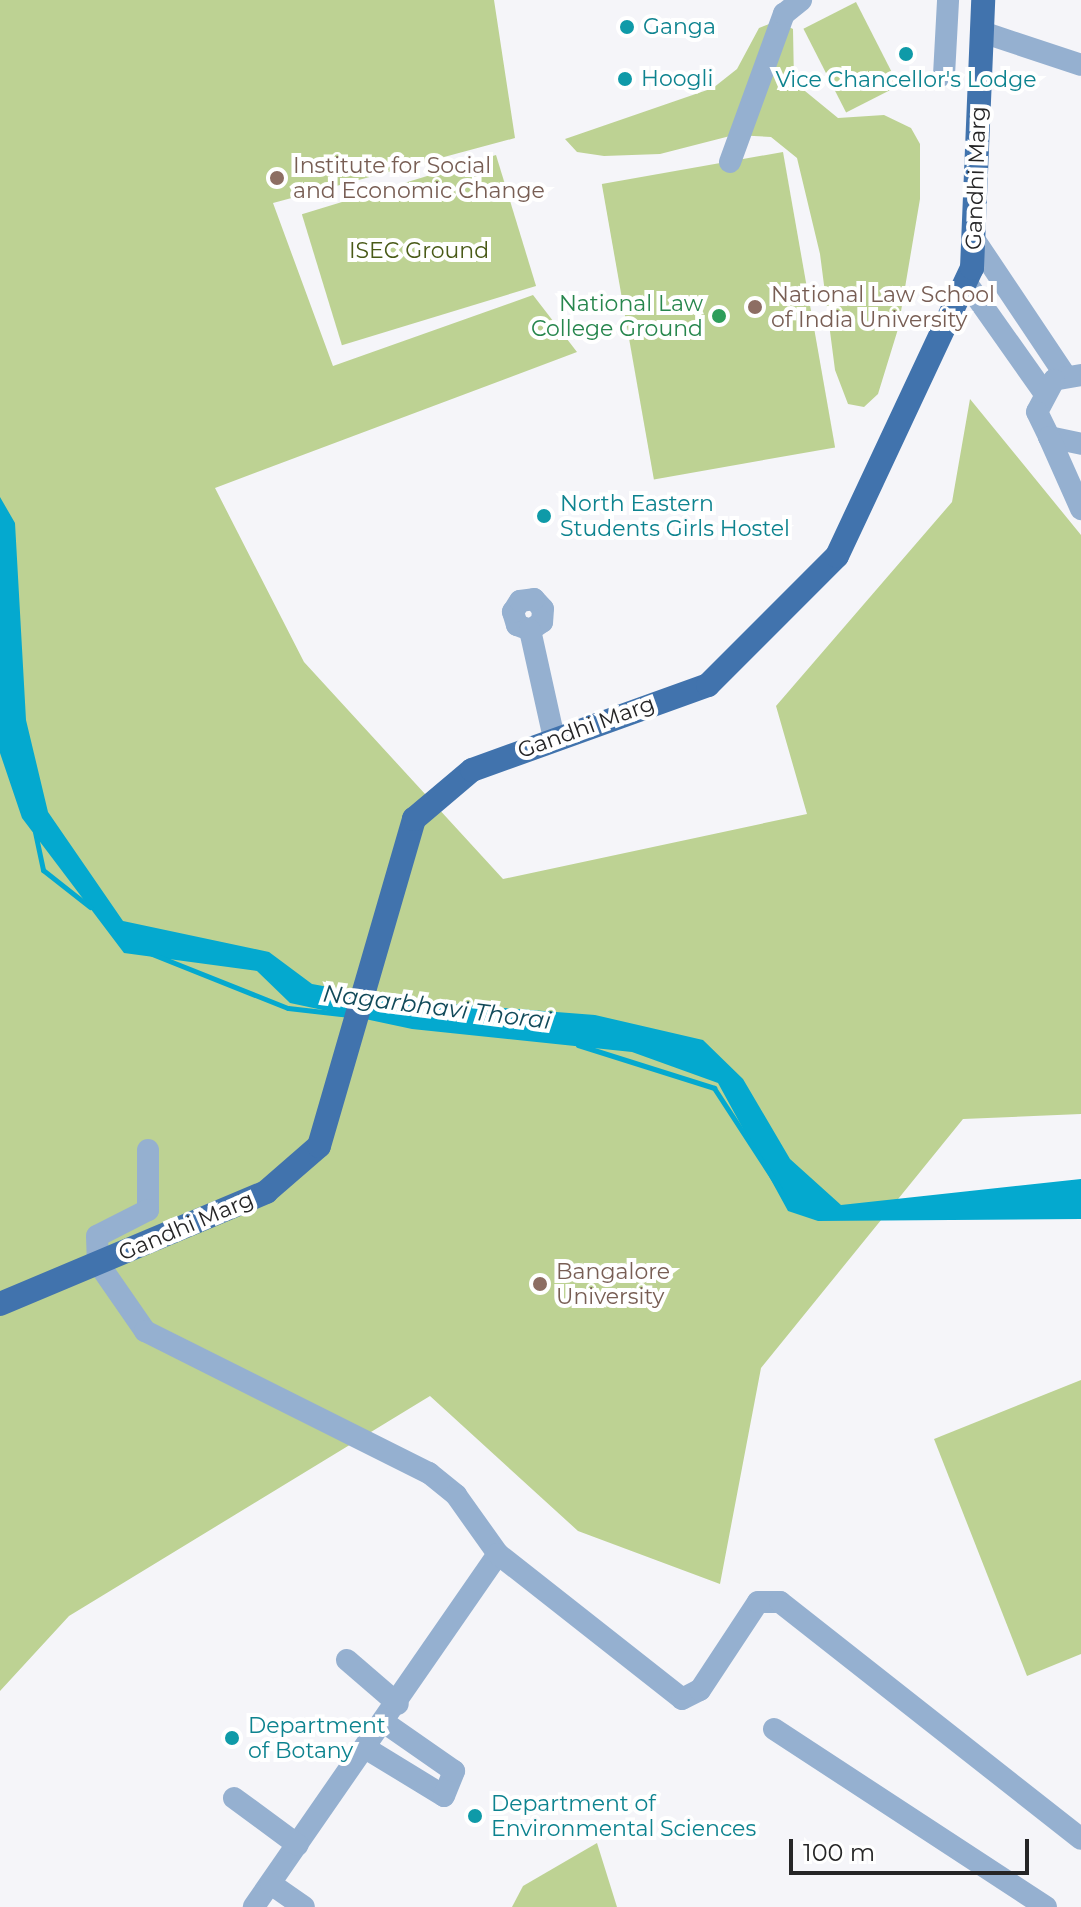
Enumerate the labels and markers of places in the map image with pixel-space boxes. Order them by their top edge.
place label: Ganga [643,14,716,40]
marker: Ganga [618,18,636,36]
marker: Vice Chancellor's Lodge [897,45,915,63]
place label: Hoogli [641,66,713,92]
place label: Vice Chancellor's Lodge [775,67,1037,93]
marker: Hoogli [616,70,634,88]
place label: Institute for Social and Economic Change [293,152,545,204]
marker: Institute for Social and Economic Change [268,169,286,187]
place label: National Law School of India University [771,281,995,332]
place label: National Law College Ground [531,290,703,342]
marker: National Law School of India University [746,298,764,316]
marker: National Law College Ground [710,307,728,325]
place label: North Eastern Students Girls Hostel [560,490,790,542]
marker: North Eastern Students Girls Hostel [535,507,553,525]
place label: Bangalore University [556,1258,670,1310]
marker: Bangalore University [531,1275,549,1293]
place label: Department of Botany [248,1712,386,1764]
marker: Department of Botany [223,1729,241,1747]
place label: Department of Environmental Sciences [491,1790,756,1842]
marker: Department of Environmental Sciences [466,1807,484,1825]

